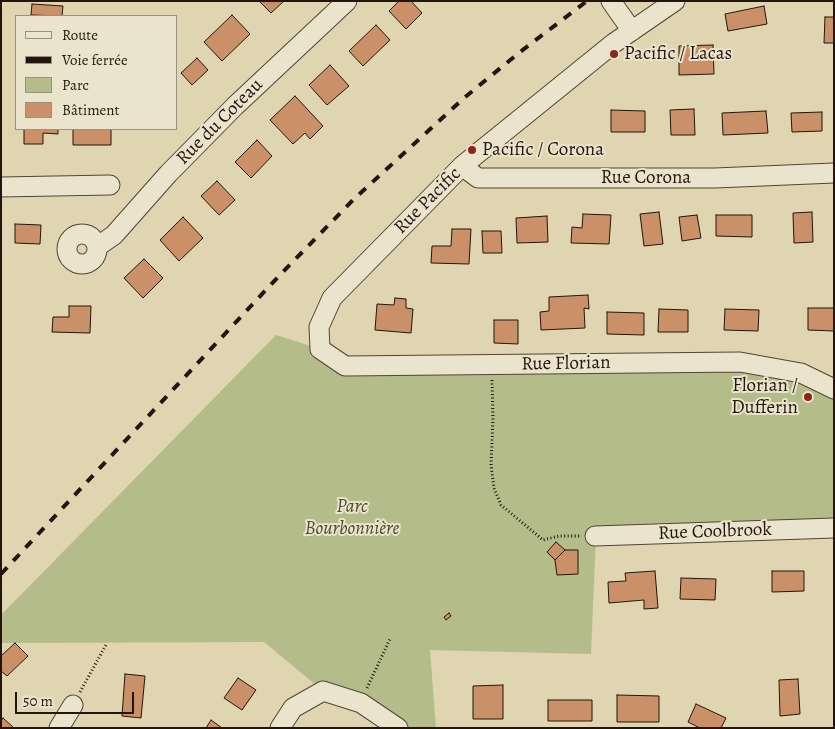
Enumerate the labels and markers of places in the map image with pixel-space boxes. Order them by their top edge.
place label: Pacific / Lacas [624,43,732,65]
marker: Pacific / Lacas [608,48,620,60]
place label: Pacific / Corona [482,139,604,161]
marker: Pacific / Corona [466,144,478,156]
place label: Florian / Dufferin [731,375,798,419]
marker: Florian / Dufferin [802,391,814,403]

